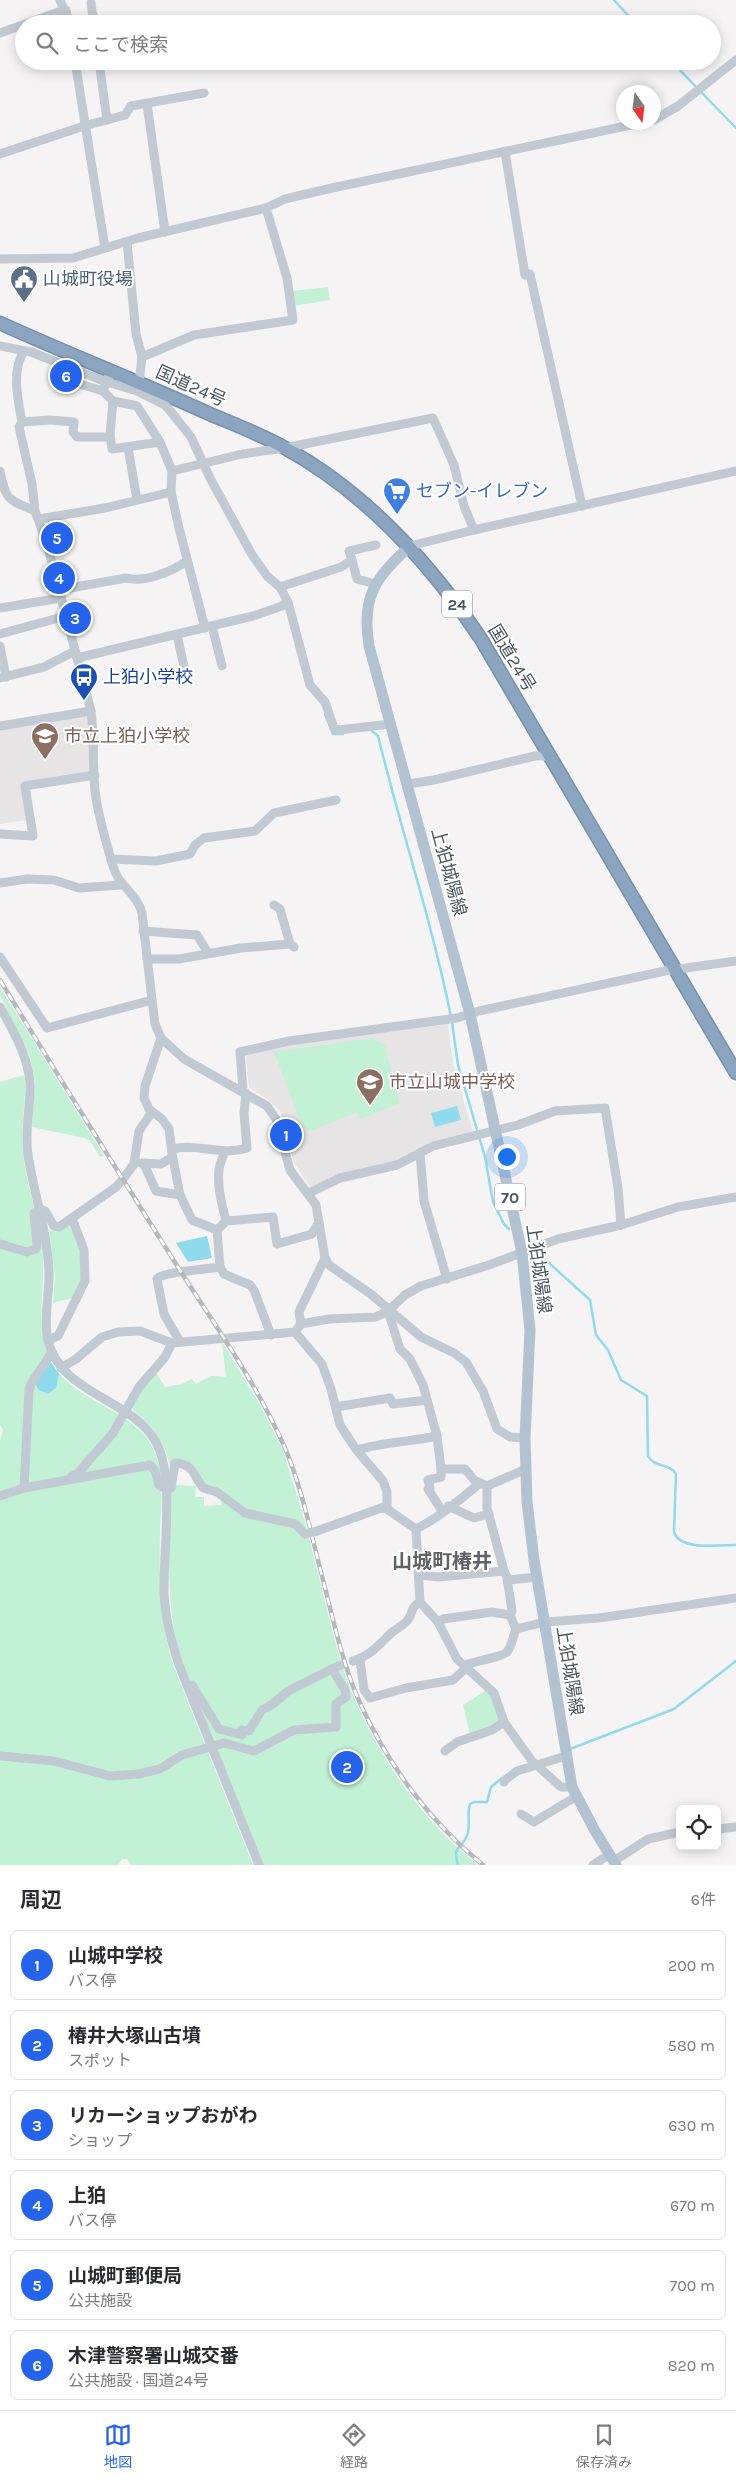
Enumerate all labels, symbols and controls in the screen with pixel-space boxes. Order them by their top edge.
search box [15,15,721,70]
icon: search [33,29,61,57]
text: ここで検索 [73,34,168,56]
north arrow [616,85,661,130]
public building icon: 山城町役場 [9,264,39,303]
place label: 山城町役場 [43,268,133,290]
pin: 6 [50,357,82,395]
street label: 国道24号 [153,361,229,411]
supermarket icon: セブン-イレブン [382,476,412,515]
place label: セブン-イレブン [416,480,548,502]
pin: 5 [41,519,73,557]
pin: 4 [43,559,75,597]
road number: 24 [442,590,472,618]
pin: 3 [59,599,91,637]
street label: 国道24号 [483,620,541,696]
bus stop icon: 上狛小学校 [69,662,99,701]
place label: 上狛小学校 [103,666,193,688]
school or university icon: 市立上狛小学校 [30,721,60,760]
place label: 市立上狛小学校 [64,725,190,747]
street label: 上狛城陽線 [427,826,471,918]
school or university icon: 市立山城中学校 [355,1067,385,1106]
place label: 市立山城中学校 [389,1071,515,1093]
pin: 1 [270,1116,302,1154]
your location [494,1144,520,1170]
road number: 70 [495,1184,525,1210]
street label: 上狛城陽線 [522,1223,556,1315]
district label: 山城町椿井 [392,1550,492,1573]
street label: 上狛城陽線 [552,1625,588,1717]
pin: 2 [331,1748,363,1786]
map controls [676,1805,721,1850]
button: locate [676,1805,721,1850]
text: 周辺 [20,1888,62,1912]
text: 6件 [691,1890,716,1909]
text: 山城中学校 [68,1945,163,1967]
text: 1 [34,1956,40,1975]
text: 200 m [668,1956,715,1975]
text: バス停 [68,1971,116,1990]
text: 椿井大塚山古墳 [68,2025,201,2047]
text: 2 [32,2036,42,2055]
text: 580 m [668,2036,715,2055]
text: スポット [68,2051,132,2070]
text: リカーショップおがわ [68,2105,258,2127]
text: 3 [32,2116,42,2135]
text: 630 m [668,2116,715,2135]
text: ショップ [68,2131,132,2150]
text: 上狛 [68,2185,106,2207]
text: 4 [32,2196,42,2215]
text: 670 m [670,2196,715,2215]
text: バス停 [68,2211,116,2230]
text: 山城町郵便局 [68,2265,182,2287]
text: 5 [32,2276,42,2295]
text: 700 m [670,2276,715,2295]
text: 公共施設 [68,2291,132,2310]
text: 木津警察署山城交番 [68,2345,239,2367]
text: 6 [32,2356,42,2375]
text: 820 m [668,2356,715,2375]
text: 公共施設 · 国道24号 [68,2371,209,2390]
tab: 地図 [104,2421,132,2471]
tab: 経路 [340,2421,368,2471]
tab: 保存済み [576,2421,632,2471]

